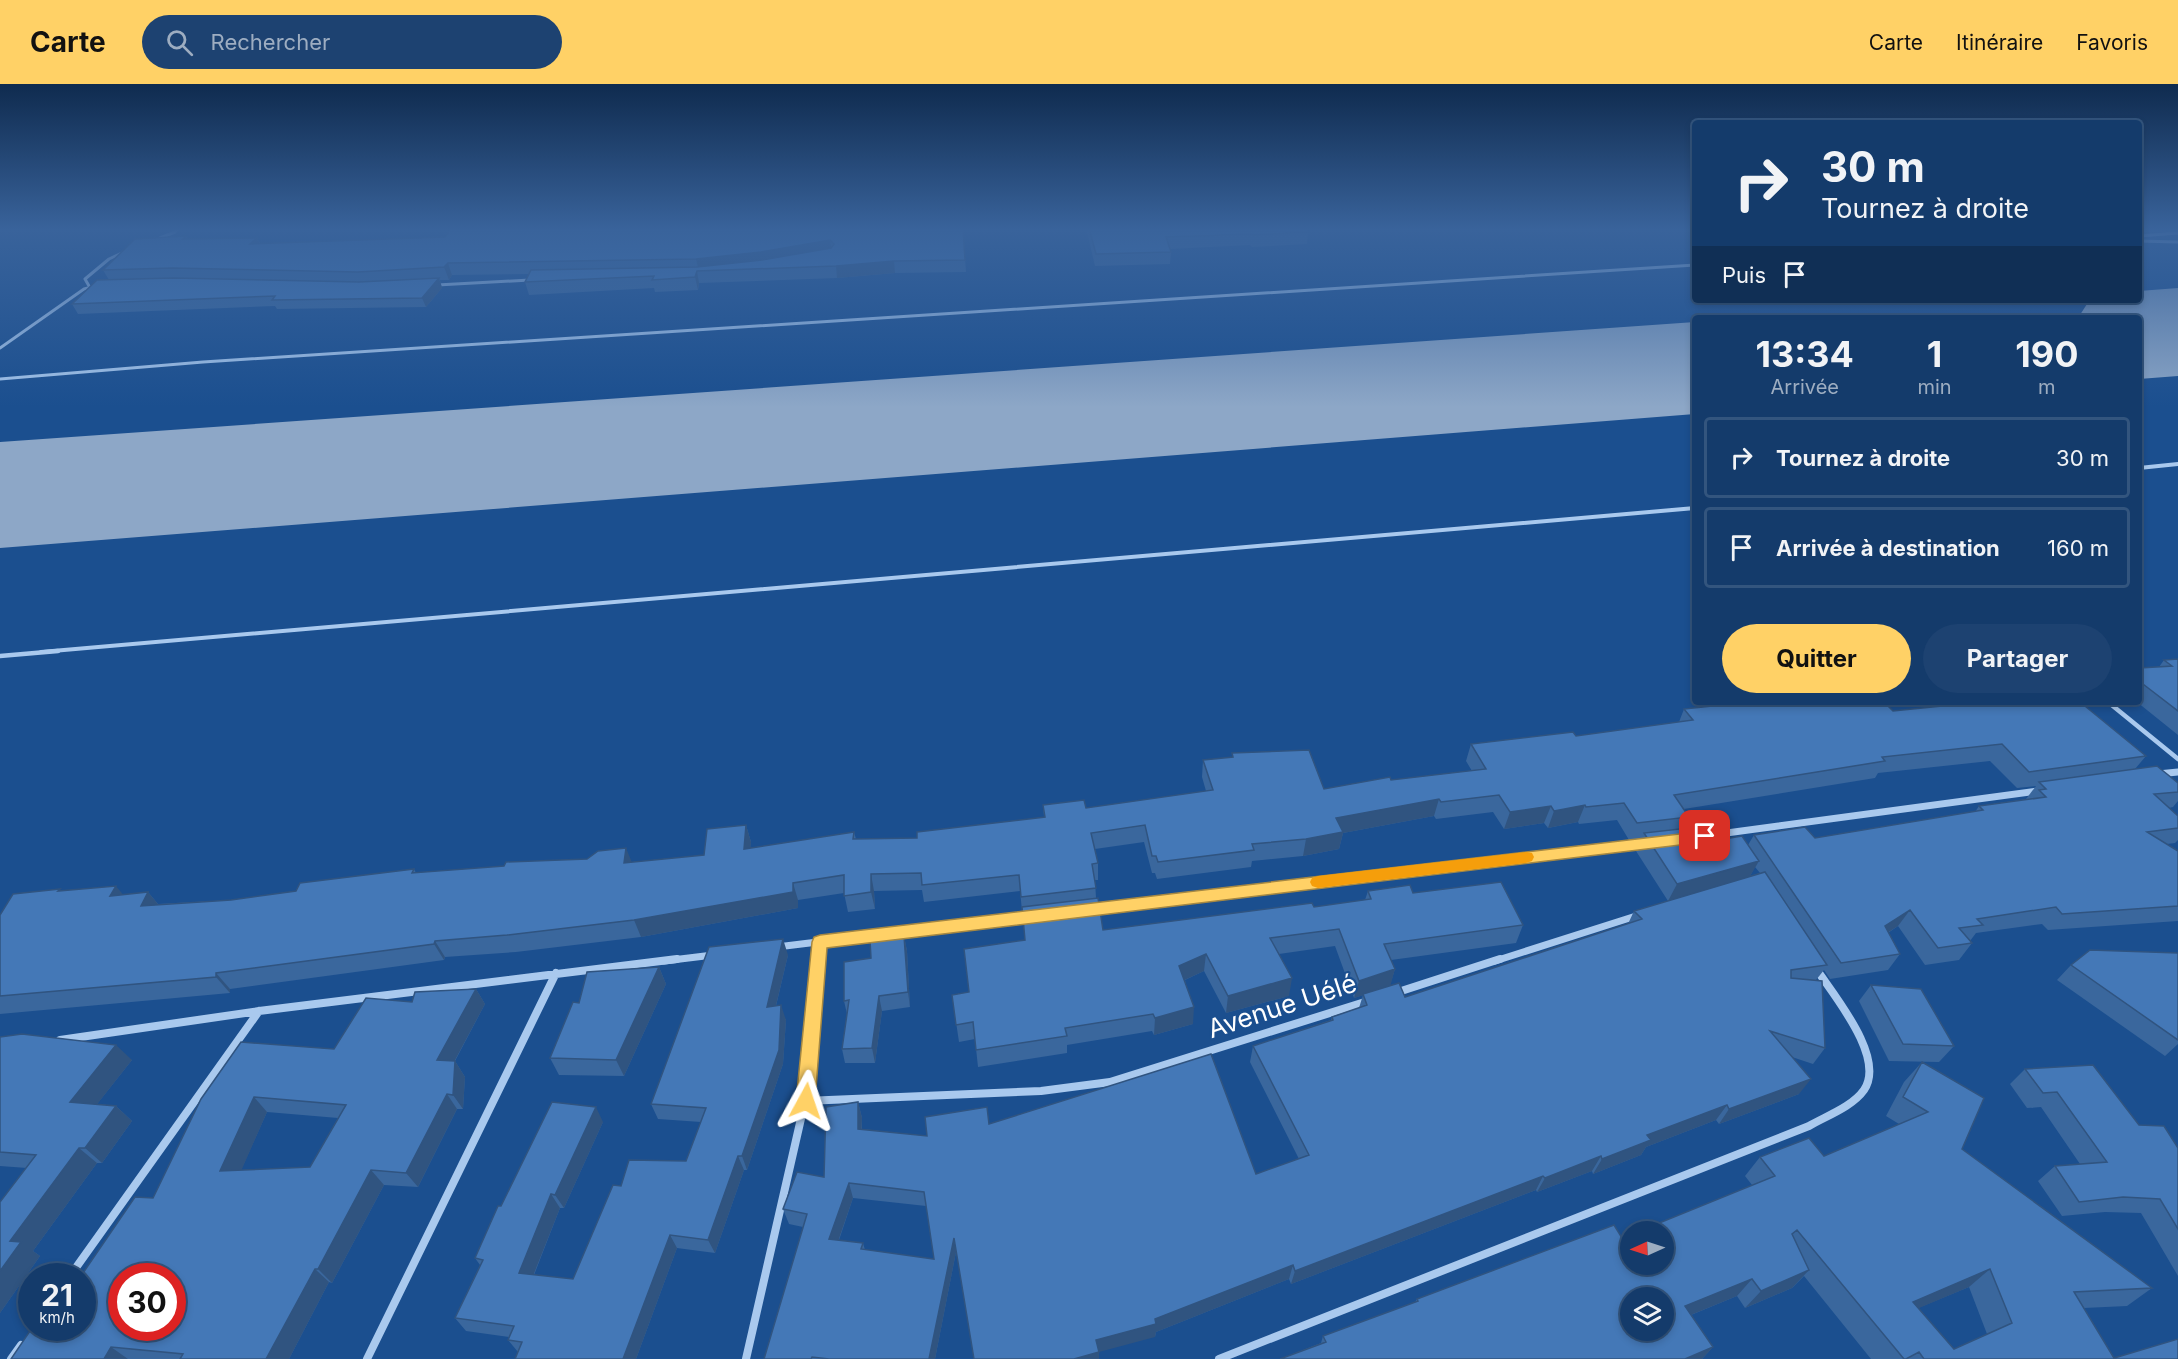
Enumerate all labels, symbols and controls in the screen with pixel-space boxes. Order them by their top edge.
search box [142,15,562,69]
text: Carte [30,25,106,59]
icon: search [163,26,196,59]
text: Rechercher [211,29,330,55]
text: Carte [1869,30,1923,55]
text: Itinéraire [1956,30,2043,55]
text: Favoris [2076,30,2148,55]
text: 30 m [1821,141,1925,192]
icon: right [1722,144,1800,222]
text: Tournez à droite [1821,192,2029,225]
icon: arrive [1778,258,1811,291]
text: Puis [1722,262,1766,288]
text: 13:34 [1756,332,1854,376]
text: 1 [1927,332,1942,376]
text: 190 [2015,332,2078,376]
text: Arrivée [1771,375,1839,399]
text: min [1918,375,1952,399]
text: m [2038,375,2056,399]
icon: right [1725,441,1758,474]
text: Tournez à droite [1776,445,1950,471]
text: 30 m [2056,445,2109,471]
icon: arrive [1725,531,1758,564]
text: Arrivée à destination [1776,535,2000,561]
text: 160 m [2047,535,2109,561]
button: Quitter [1722,624,1911,693]
button: Partager [1923,624,2112,693]
pin [1679,810,1730,861]
icon: arrive [1688,819,1721,852]
street label: Avenue Uélé [1204,967,1360,1044]
position arrow [774,1069,838,1133]
north arrow [1620,1221,1674,1275]
map controls [1620,1221,1674,1341]
speed limit sign: 30 [108,1263,186,1341]
text: 21 [41,1277,73,1313]
button: layers [1620,1287,1674,1341]
text: km/h [39,1308,75,1327]

